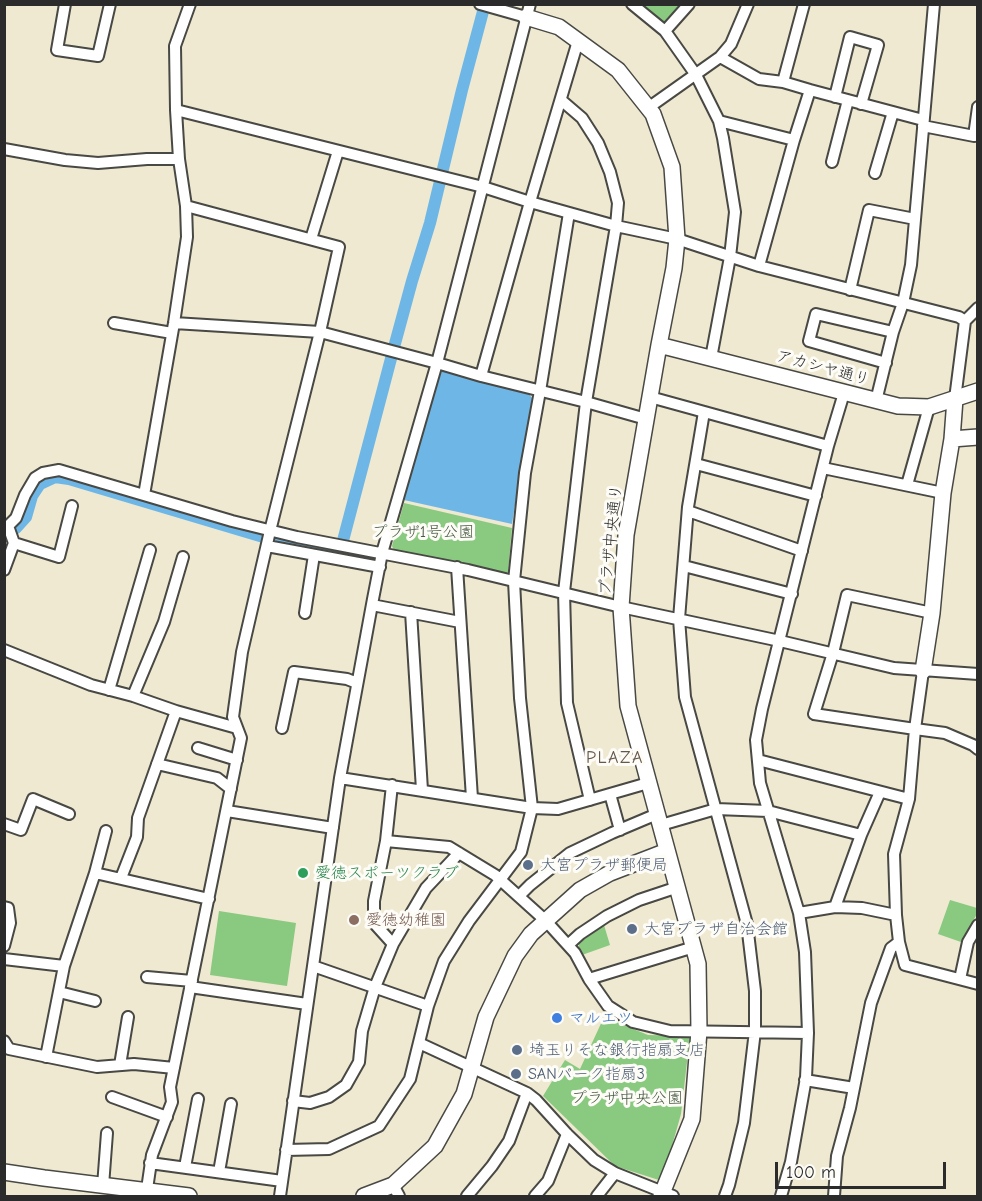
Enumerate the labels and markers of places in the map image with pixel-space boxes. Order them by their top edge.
place label: 大宮プラザ郵便局 [540,855,668,875]
marker: 大宮プラザ郵便局 [521,858,535,872]
place label: 愛徳スポーツクラブ [315,863,459,883]
marker: 愛徳スポーツクラブ [296,866,310,880]
place label: 愛徳幼稚園 [366,910,446,930]
marker: 愛徳幼稚園 [347,913,361,927]
place label: 大宮プラザ自治会館 [644,919,788,939]
marker: 大宮プラザ自治会館 [625,922,639,936]
place label: マルエツ [569,1008,633,1028]
marker: マルエツ [550,1011,564,1025]
place label: 埼玉りそな銀行指扇支店 [529,1040,705,1060]
marker: 埼玉りそな銀行指扇支店 [510,1043,524,1057]
place label: SANパーク指扇3 [528,1064,645,1084]
marker: SANパーク指扇3 [509,1067,523,1081]

